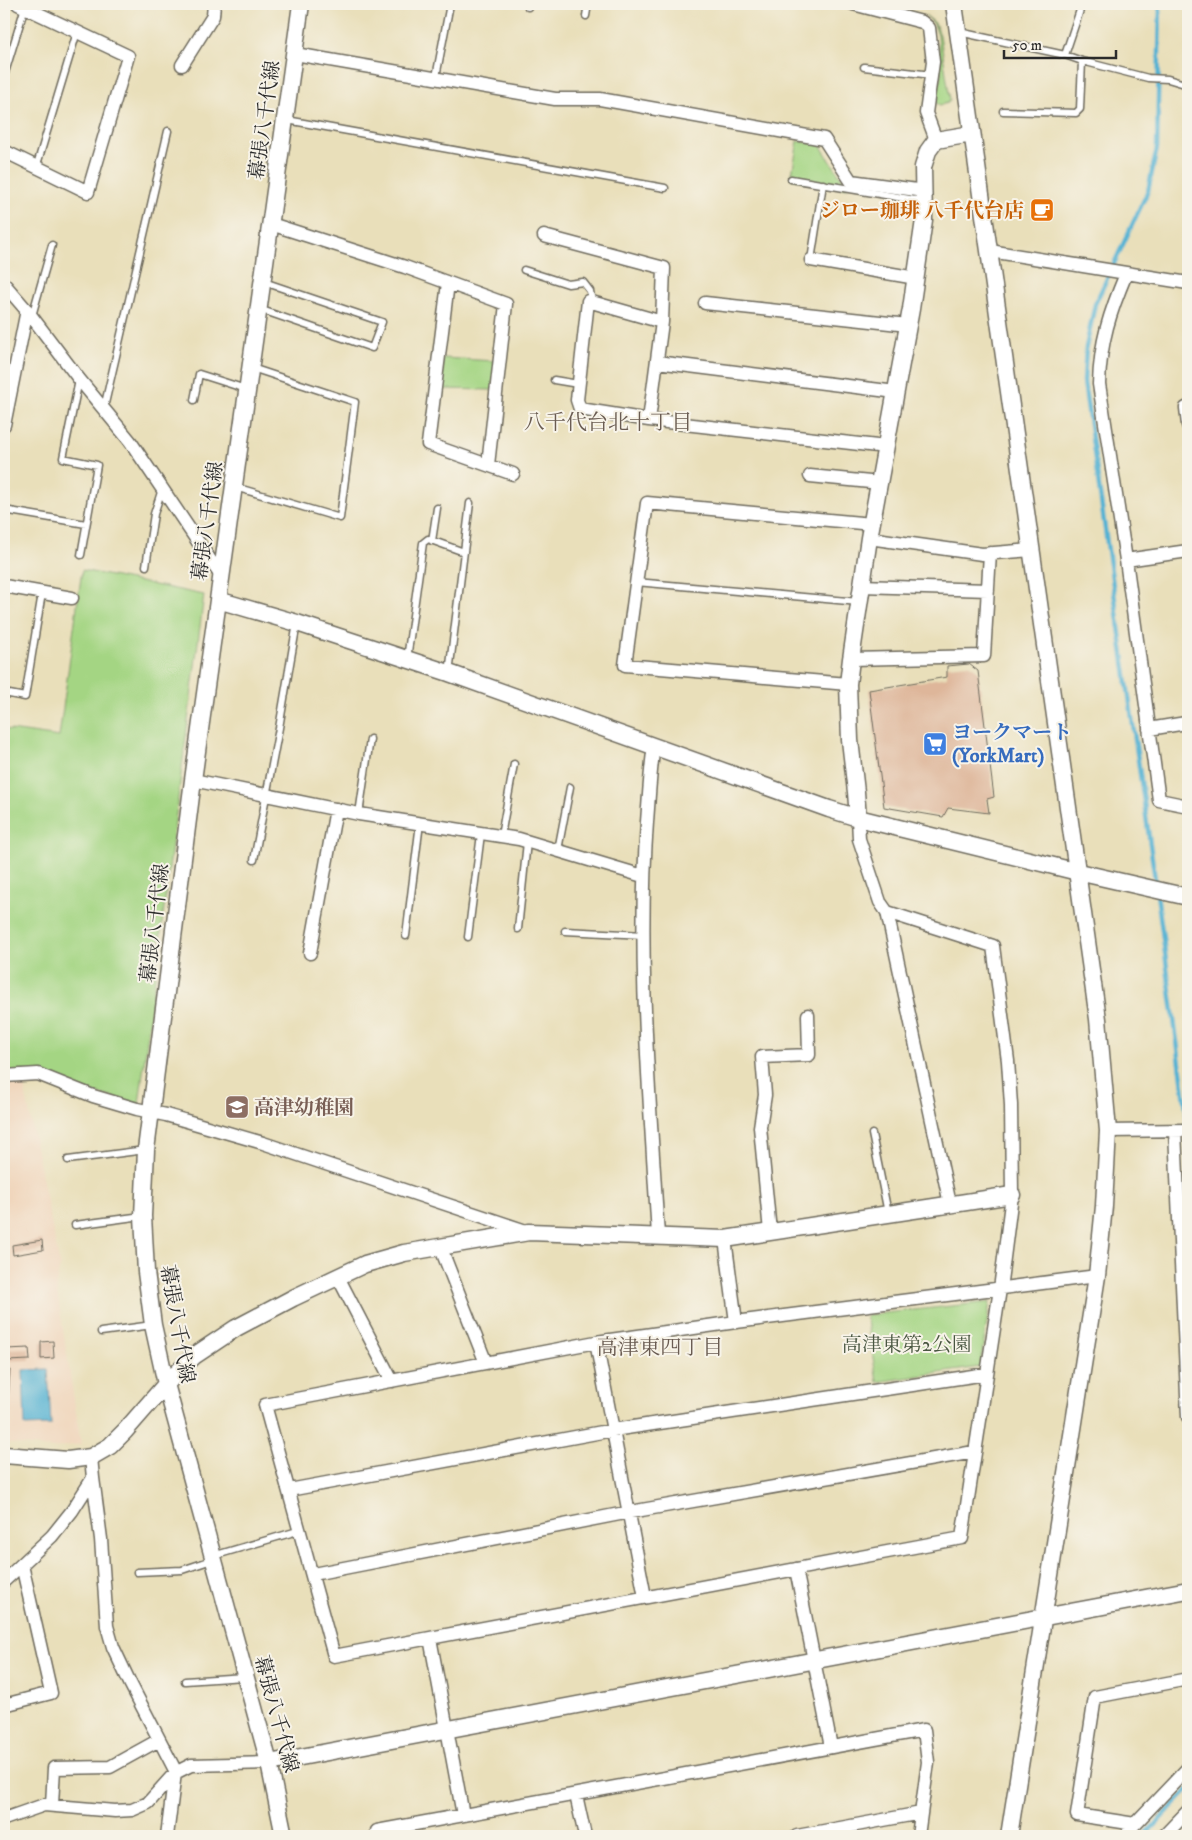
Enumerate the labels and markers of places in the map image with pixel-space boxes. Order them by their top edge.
cafe icon: ジロー珈琲 八千代台店 [1029,197,1055,223]
place label: ジロー珈琲 八千代台店 [820,199,1024,224]
place label: ヨークマート (YorkMart) [952,721,1072,769]
supermarket icon: ヨークマート (YorkMart) [922,731,948,757]
school or university icon: 高津幼稚園 [224,1094,250,1120]
place label: 高津幼稚園 [254,1096,354,1121]

